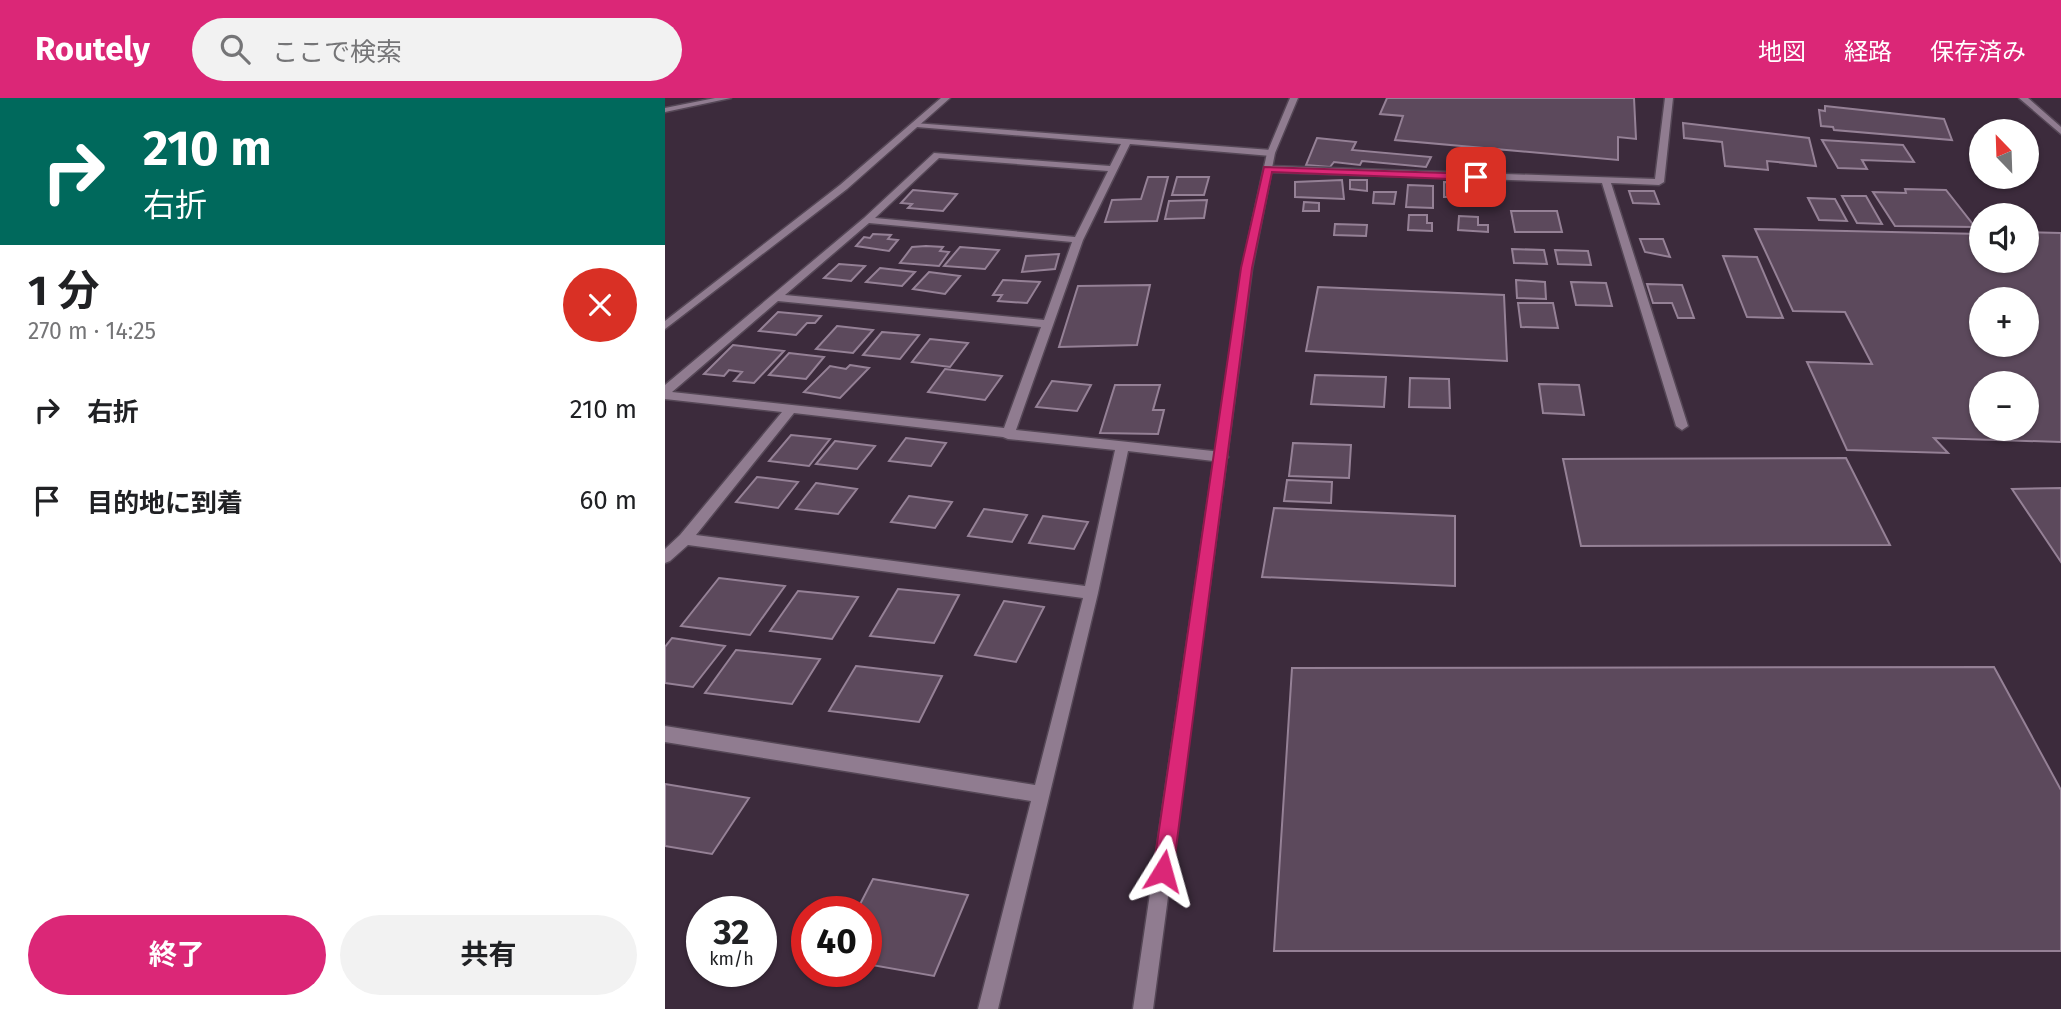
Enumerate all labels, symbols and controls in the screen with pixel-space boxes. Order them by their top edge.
search box [192,18,682,81]
text: Routely [35,29,150,69]
icon: search [216,30,254,68]
text: ここで検索 [272,37,402,68]
text: 地図 [1758,38,1806,66]
text: 経路 [1844,38,1892,66]
text: 保存済み [1930,38,2026,66]
text: 210 m [143,119,272,178]
north arrow [1969,119,2039,189]
map controls [1969,119,2039,441]
icon: right [28,126,119,217]
pin [1446,147,1506,207]
icon: arrive [1457,158,1495,196]
text: 右折 [143,186,207,224]
button: sound [1969,203,2039,273]
text: 1 分 [28,266,99,316]
button: close [563,268,637,342]
button: + [1969,287,2039,357]
text: 270 m · 14:25 [28,317,156,345]
button: − [1969,371,2039,441]
icon: right [28,391,66,429]
text: 210 m [570,394,637,425]
text: 右折 [87,397,139,428]
icon: arrive [28,482,66,520]
text: 60 m [579,485,637,516]
text: 目的地に到着 [87,488,243,519]
position arrow [1126,834,1200,908]
speed limit sign: 40 [791,896,882,987]
text: 32 [714,911,749,953]
button: 終了 [28,915,326,995]
button: 共有 [340,915,637,995]
text: km/h [709,948,754,970]

